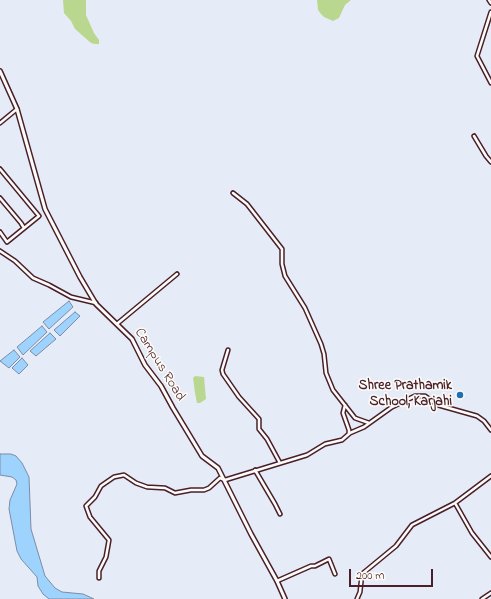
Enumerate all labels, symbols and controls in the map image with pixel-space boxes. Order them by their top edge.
street label: Campus Road [130,325,188,405]
place label: Shree Prathamik School, Karjahi [358,379,452,412]
marker: Shree Prathamik School, Karjahi [455,390,465,400]
scale bar [351,561,435,587]
text: 200 m [356,567,385,585]

